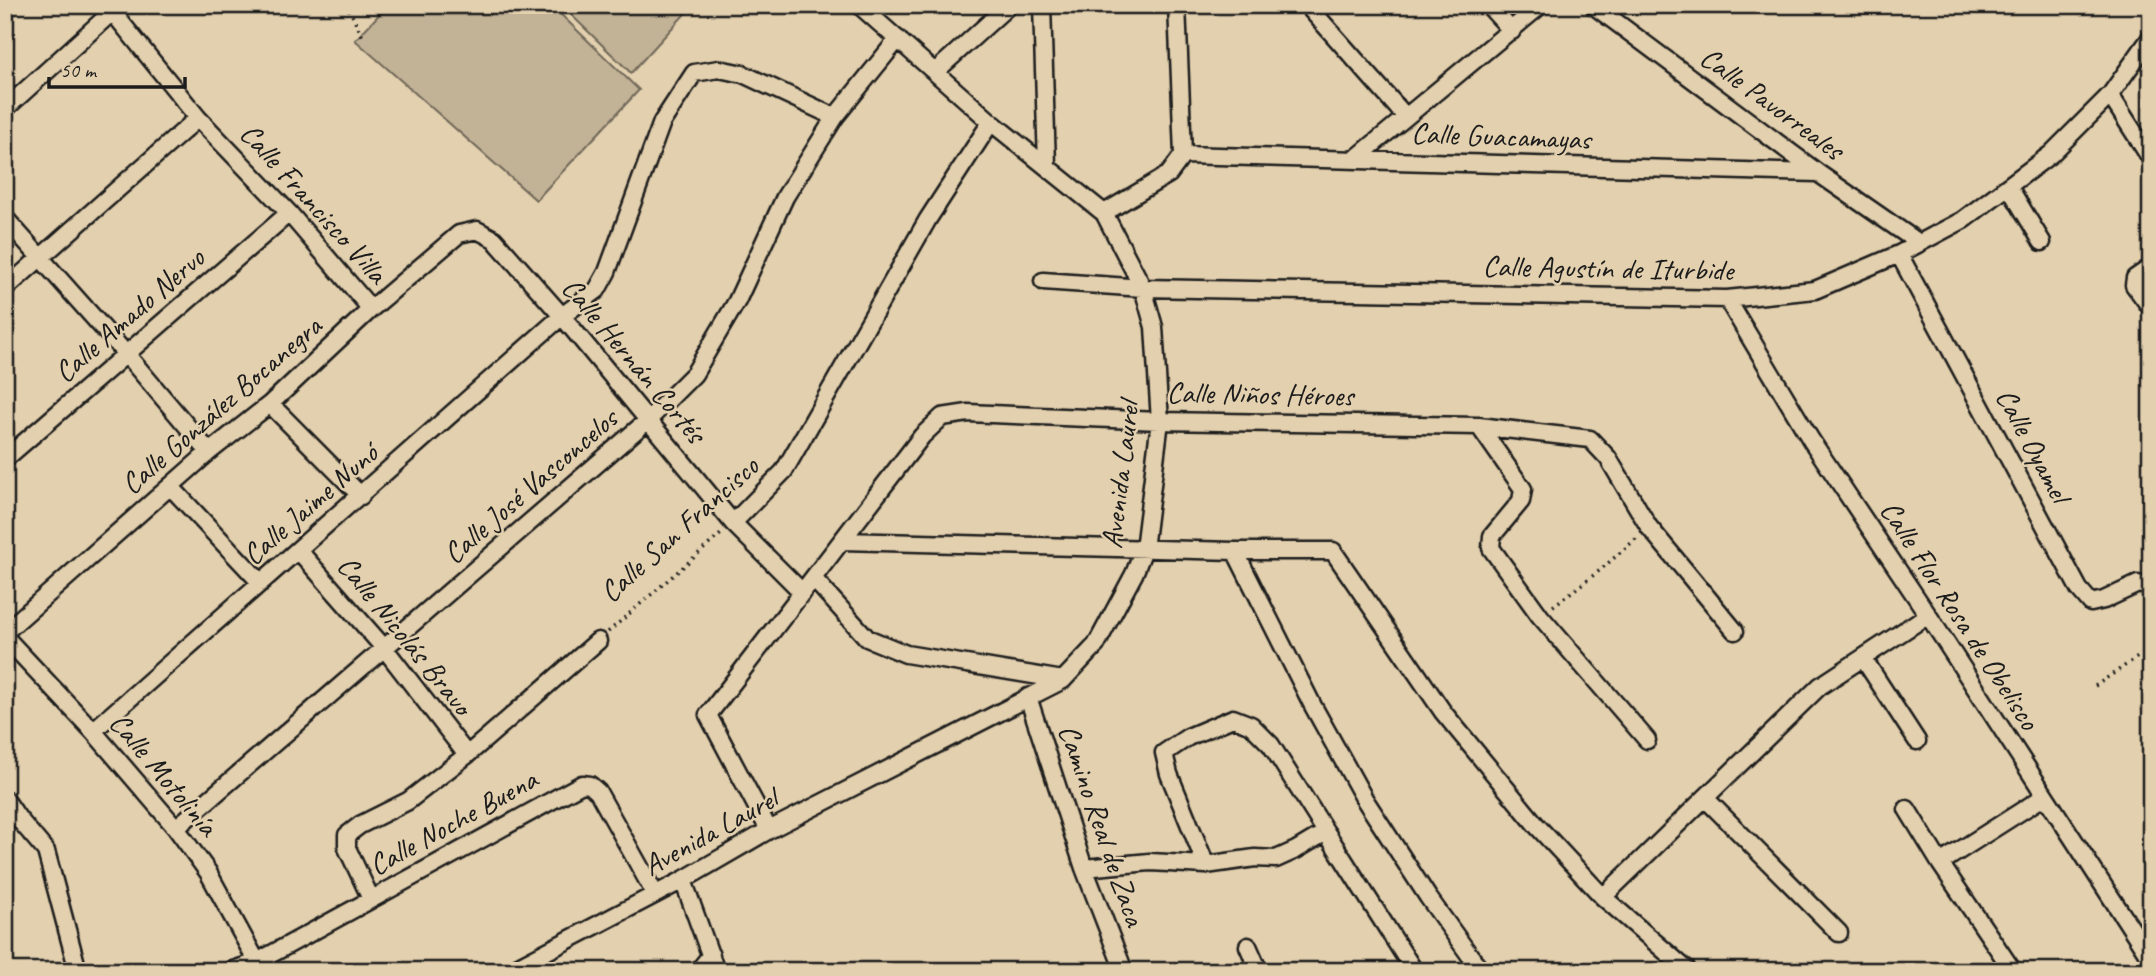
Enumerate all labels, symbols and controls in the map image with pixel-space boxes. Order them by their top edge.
street label: Calle Pavorreales [1693,38,1854,170]
scale bar [49,46,186,90]
text: 50 m [60,57,98,83]
street label: Calle Guacamayas [1411,114,1594,158]
street label: Calle Francisco Villa [232,115,397,293]
street label: Calle Amado Nervo [46,238,213,391]
street label: Calle Agustín de Iturbide [1482,247,1736,289]
street label: Calle Hernán Cortés [554,269,716,453]
street label: Calle González Bocanegra [113,306,331,503]
street label: Calle Niños Héroes [1166,373,1356,415]
street label: Calle Oyamel [1987,382,2081,513]
street label: Avenida Laurel [1092,395,1148,551]
street label: Calle José Vasconcelos [435,398,627,572]
street label: Calle Jaime Nunó [234,432,389,573]
street label: Calle San Francisco [592,447,767,610]
street label: Calle Flor Rosa de Obelisco [1872,493,2049,738]
street label: Calle Nicolás Bravo [329,547,483,725]
street label: Calle Motolinía [101,704,228,845]
street label: Camino Real de Zaca [1050,719,1155,933]
street label: Calle Noche Buena [362,759,546,884]
street label: Avenida Laurel [636,777,788,884]

